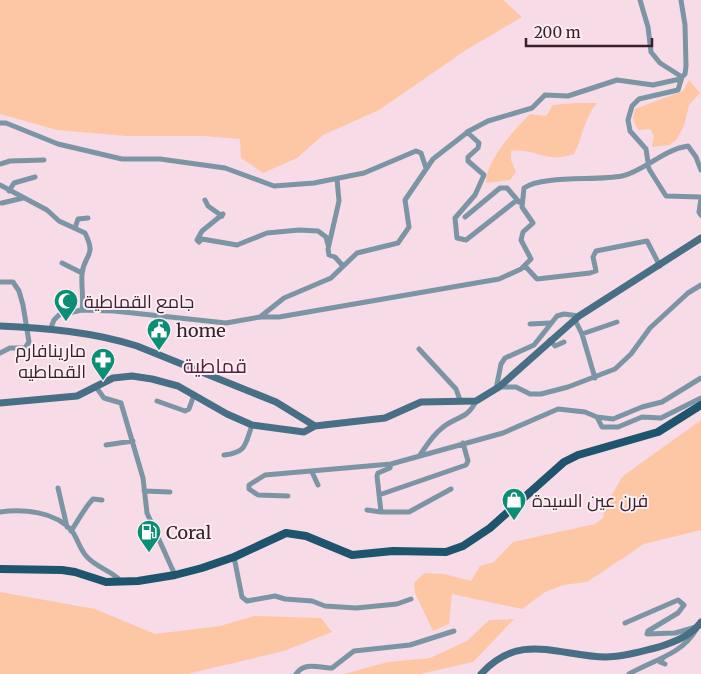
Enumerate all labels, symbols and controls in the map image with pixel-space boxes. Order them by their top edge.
scale bar [526,15,652,47]
text: 200 m [534,23,581,42]
mosque icon: جامع القماطية [53,288,79,322]
place label: جامع القماطية [84,290,194,314]
public building icon: home [146,317,172,351]
place label: home [176,319,226,342]
place label: مارينافارم القماطيه [15,339,86,383]
pharmacy icon: مارينافارم القماطيه [90,347,116,381]
district label: قماطية [183,353,247,378]
shop icon: فرن عين السيدة [501,487,527,521]
place label: فرن عين السيدة [532,489,648,512]
fuel station icon: Coral [136,519,162,553]
place label: Coral [166,521,212,544]

